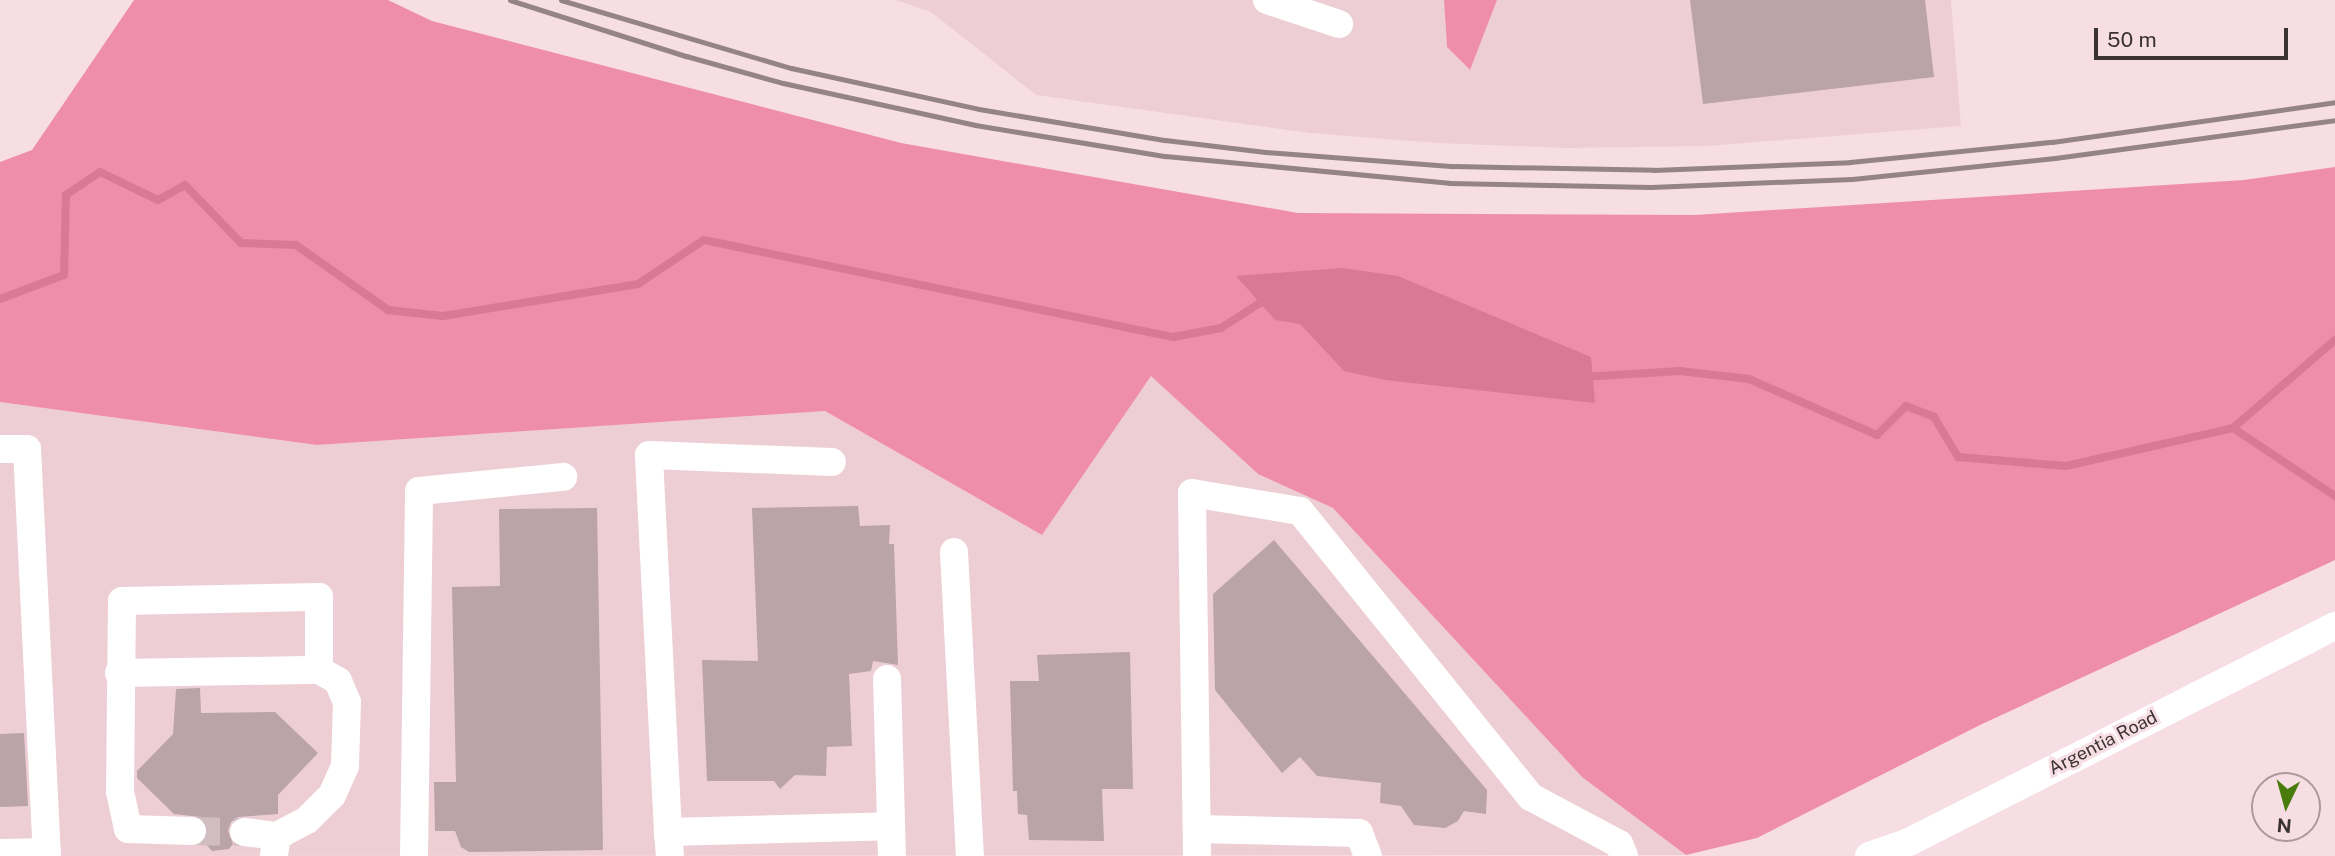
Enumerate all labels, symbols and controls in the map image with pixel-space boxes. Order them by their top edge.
scale bar [2097,14,2291,58]
text: 50 m [2107,27,2157,52]
street label: Argentia Road [2045,706,2161,780]
north arrow [2251,772,2321,842]
text: N [2276,814,2293,838]

